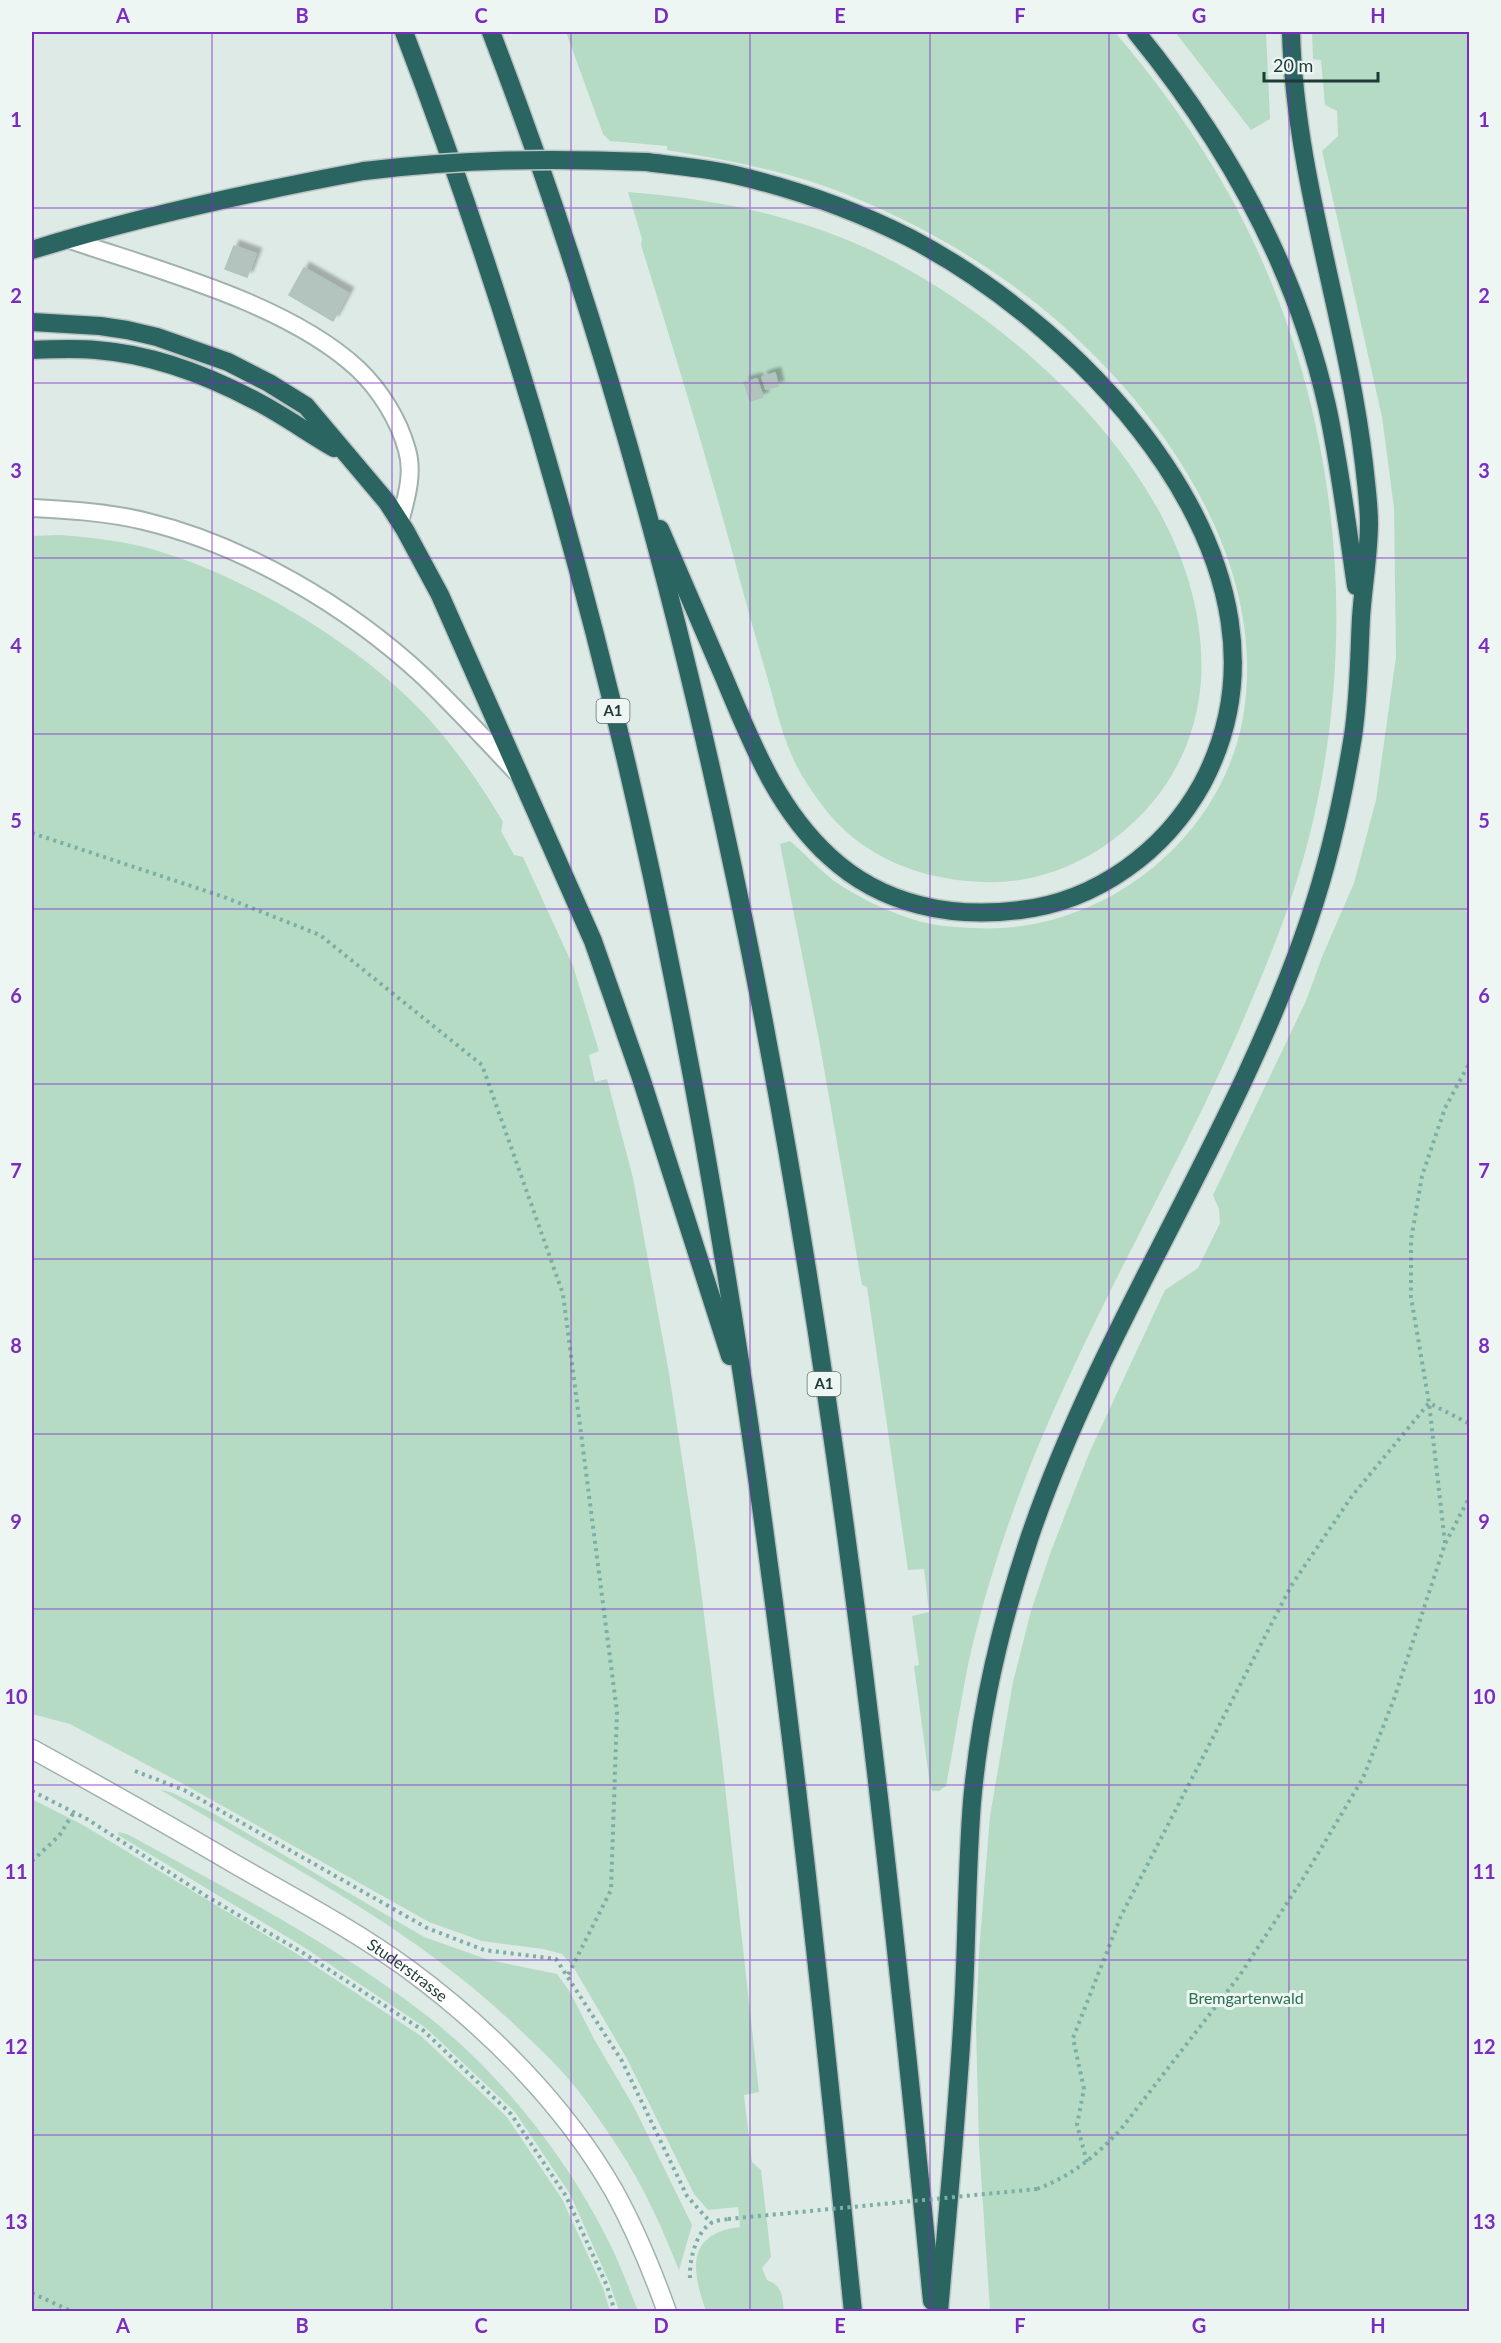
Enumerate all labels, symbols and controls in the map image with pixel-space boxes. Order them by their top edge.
text: A [115,3,130,27]
text: B [295,3,309,27]
text: C [474,3,488,27]
text: D [653,3,669,27]
text: E [834,3,846,27]
text: F [1014,3,1026,27]
text: G [1192,3,1206,27]
text: H [1370,3,1386,27]
scale bar [1264,45,1378,83]
text: 20 m [1273,54,1313,76]
text: 1 [10,107,22,131]
text: 1 [1478,107,1490,131]
text: 2 [10,283,22,307]
text: 2 [1478,283,1490,307]
text: 3 [10,458,22,482]
text: 3 [1478,458,1490,482]
text: 4 [10,633,22,657]
text: 4 [1478,633,1490,657]
road number: A1 [596,699,630,723]
text: 5 [10,808,22,832]
text: 5 [1478,808,1490,832]
text: 6 [10,983,22,1007]
text: 6 [1478,983,1490,1007]
text: 7 [10,1158,22,1182]
text: 7 [1478,1158,1490,1182]
text: 8 [10,1333,22,1357]
text: 8 [1478,1333,1490,1357]
road number: A1 [808,1372,840,1396]
text: 9 [10,1509,22,1533]
text: 9 [1478,1509,1490,1533]
text: 10 [4,1684,28,1708]
text: 10 [1472,1684,1496,1708]
text: 11 [4,1859,28,1883]
text: 11 [1472,1859,1496,1883]
street label: Studerstrasse [364,1934,452,2005]
park label: Bremgartenwald [1188,1988,1304,2007]
text: 12 [4,2034,28,2058]
text: 12 [1472,2034,1496,2058]
text: 13 [4,2209,28,2233]
text: 13 [1472,2209,1496,2233]
text: A [115,2313,130,2337]
text: B [295,2313,309,2337]
text: C [474,2313,488,2337]
text: D [653,2313,669,2337]
text: E [834,2313,846,2337]
text: F [1014,2313,1026,2337]
text: G [1192,2313,1206,2337]
text: H [1370,2313,1386,2337]

